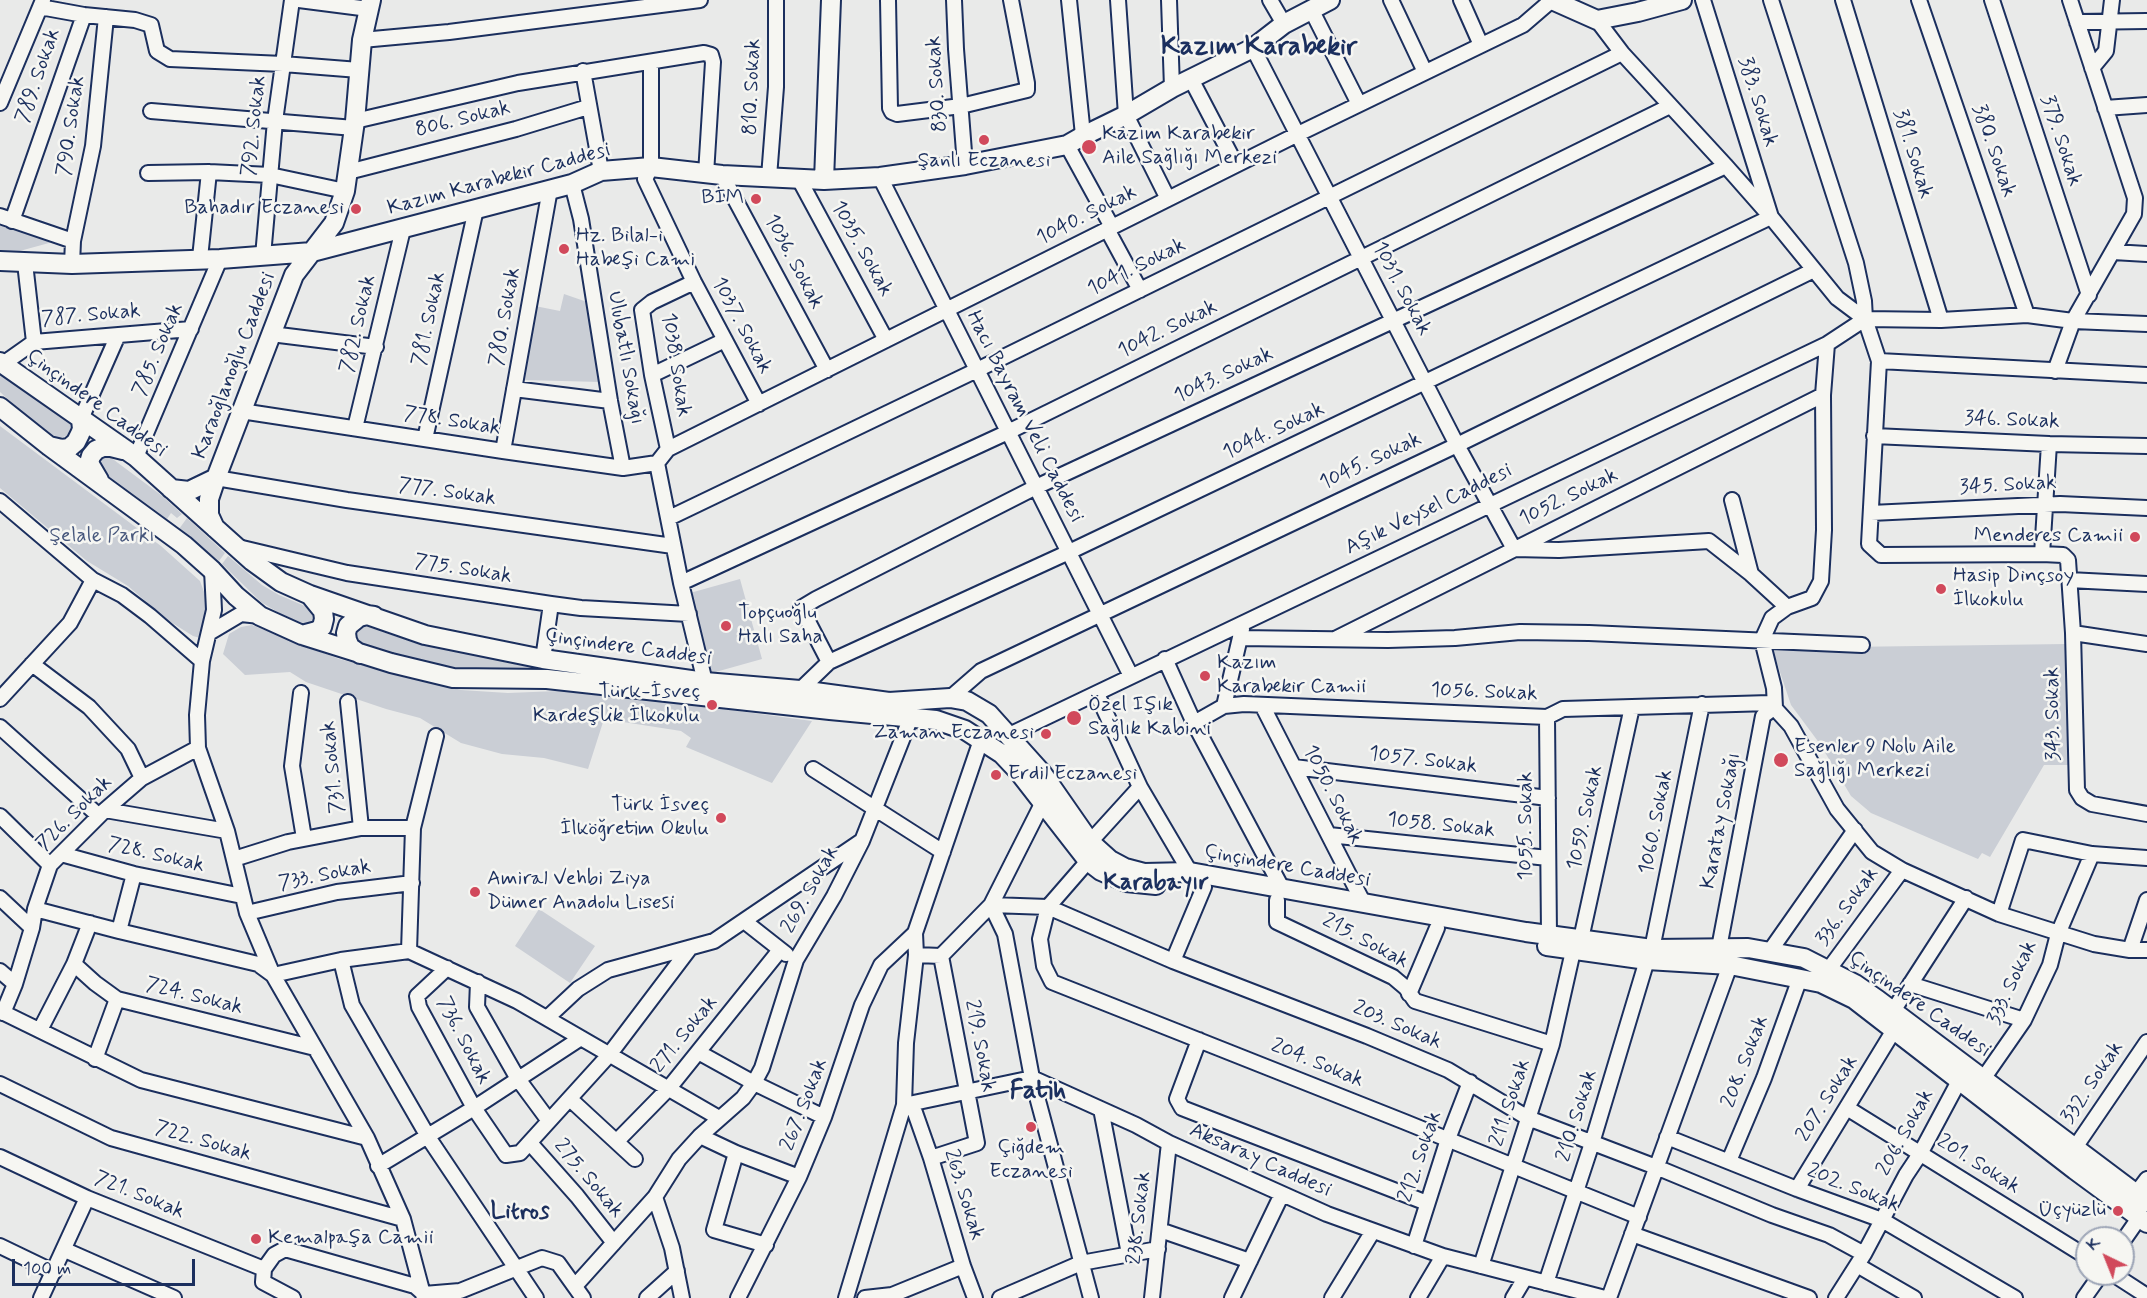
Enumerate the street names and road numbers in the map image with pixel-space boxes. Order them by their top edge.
street label: 789. Sokak [11,25,67,127]
street label: 830. Sokak [922,35,954,133]
street label: 810. Sokak [739,38,767,136]
street label: 383. Sokak [1731,54,1783,150]
street label: 790. Sokak [52,74,92,178]
street label: 792. Sokak [237,74,273,178]
street label: 379. Sokak [2033,92,2087,190]
street label: 806. Sokak [413,96,513,144]
street label: 380. Sokak [1965,101,2021,201]
street label: 381. Sokak [1886,106,1938,202]
street label: Kazım Karabekir Caddesi [385,138,613,222]
street label: 1040. Sokak [1033,180,1141,252]
street label: 1035. Sokak [824,197,898,301]
street label: 1036. Sokak [757,210,829,314]
street label: 1041. Sokak [1084,233,1190,303]
street label: 1031. Sokak [1366,238,1436,340]
street label: 780. Sokak [485,266,527,368]
street label: Karaoğlanoğlu Caddesi [188,269,282,463]
street label: 781. Sokak [408,270,452,368]
street label: 782. Sokak [335,272,383,376]
street label: 1037. Sokak [705,273,777,379]
street label: Ulubatlı Sokağı [601,289,649,427]
street label: 1042. Sokak [1114,295,1222,365]
street label: 787. Sokak [41,299,141,333]
street label: 785. Sokak [128,299,190,401]
street label: Hacı Bayram Veli Caddesi [960,307,1088,527]
street label: 1038. Sokak [654,311,696,419]
street label: 1043. Sokak [1170,342,1278,410]
street label: Çinçindere Caddesi [20,344,172,464]
street label: 1044. Sokak [1219,398,1329,466]
street label: 778. Sokak [402,402,502,442]
street label: 346. Sokak [1964,407,2060,435]
street label: 1045. Sokak [1316,427,1426,497]
street label: Aşık Veysel Caddesi [1341,459,1517,561]
street label: 1052. Sokak [1516,463,1622,533]
street label: 345. Sokak [1959,471,2057,501]
street label: 777. Sokak [397,474,497,512]
street label: 775. Sokak [413,550,513,590]
street label: Çinçindere Caddesi [543,624,713,672]
street label: 343. Sokak [2041,667,2067,761]
street label: 1056. Sokak [1430,679,1538,707]
street label: 731. Sokak [317,719,351,815]
street label: 1050. Sokak [1296,741,1368,849]
street label: 1057. Sokak [1367,742,1479,780]
street label: Karatay Sokağı [1696,751,1748,891]
street label: 1059. Sokak [1563,763,1609,873]
street label: 1060. Sokak [1634,767,1680,877]
street label: 726. Sokak [32,771,118,857]
street label: 1055. Sokak [1514,772,1540,880]
street label: 1058. Sokak [1386,808,1496,844]
street label: 728. Sokak [105,833,207,879]
street label: Çinçindere Caddesi [1202,840,1372,894]
street label: 269. Sokak [777,842,845,938]
street label: 733. Sokak [277,855,373,897]
street label: 336. Sokak [1811,863,1885,951]
street label: 215. Sokak [1318,909,1412,975]
street label: 333. Sokak [1983,937,2043,1029]
street label: Çinçindere Caddesi [1843,946,1995,1064]
street label: 724. Sokak [143,973,245,1021]
street label: 271. Sokak [646,991,724,1079]
street label: 736. Sokak [430,993,496,1089]
street label: 203. Sokak [1349,996,1445,1056]
street label: 219. Sokak [958,998,1000,1094]
street label: 208. Sokak [1717,1012,1775,1112]
street label: 204. Sokak [1267,1034,1367,1094]
street label: 332. Sokak [2056,1037,2130,1129]
street label: 207. Sokak [1792,1051,1864,1147]
street label: 267. Sokak [776,1055,834,1155]
street label: 211. Sokak [1485,1056,1537,1150]
street label: 210. Sokak [1552,1067,1604,1165]
street label: 206. Sokak [1872,1085,1940,1181]
street label: 212. Sokak [1394,1108,1448,1206]
street label: 722. Sokak [152,1116,254,1168]
street label: Aksaray Caddesi [1185,1118,1335,1204]
street label: 201. Sokak [1932,1130,2024,1200]
street label: 275. Sokak [548,1134,628,1224]
street label: 263. Sokak [937,1147,989,1243]
street label: 202. Sokak [1803,1159,1903,1219]
street label: 721. Sokak [90,1166,188,1226]
street label: 238. Sokak [1123,1170,1157,1266]

